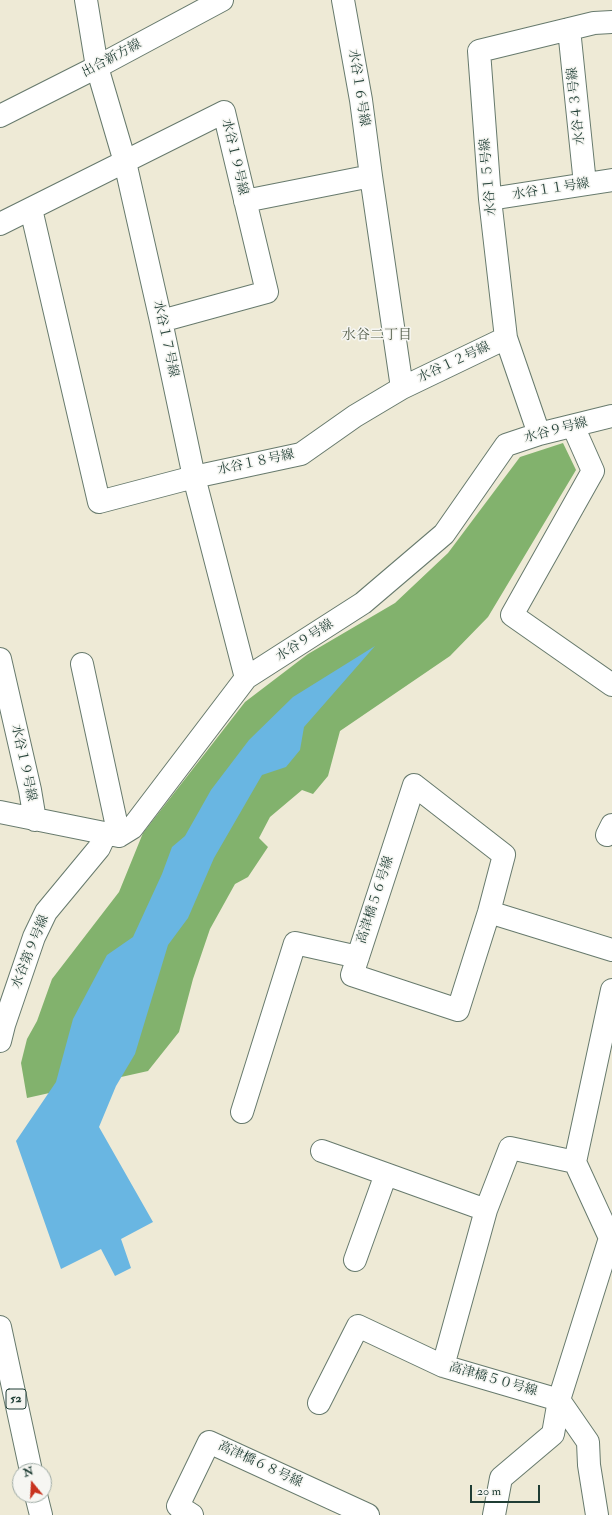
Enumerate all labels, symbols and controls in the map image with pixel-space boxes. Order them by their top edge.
street label: 出合新方線 [80,37,144,81]
street label: 水谷１６号線 [344,48,372,128]
street label: 水谷４３号線 [565,66,589,146]
street label: 水谷１９号線 [218,117,250,197]
street label: 水谷１５号線 [478,137,500,217]
street label: 水谷１１号線 [511,176,591,204]
street label: 水谷１７号線 [149,299,181,379]
district label: 水谷二丁目 [342,328,412,344]
street label: 水谷１２号線 [415,339,493,387]
street label: 水谷９号線 [523,415,589,447]
street label: 水谷１８号線 [216,447,296,479]
street label: 水谷９号線 [273,617,337,665]
street label: 水谷１９号線 [7,723,39,803]
street label: 高津橋５６号線 [355,854,397,946]
street label: 水谷第９号線 [9,913,53,991]
street label: 高津橋５０号線 [447,1360,539,1400]
road number: 52 [6,1389,26,1409]
street label: 高津橋６８号線 [215,1439,305,1491]
north arrow [12,1463,52,1503]
text: N [22,1464,35,1480]
scale bar [472,1477,542,1503]
text: 20 m [477,1484,501,1499]

